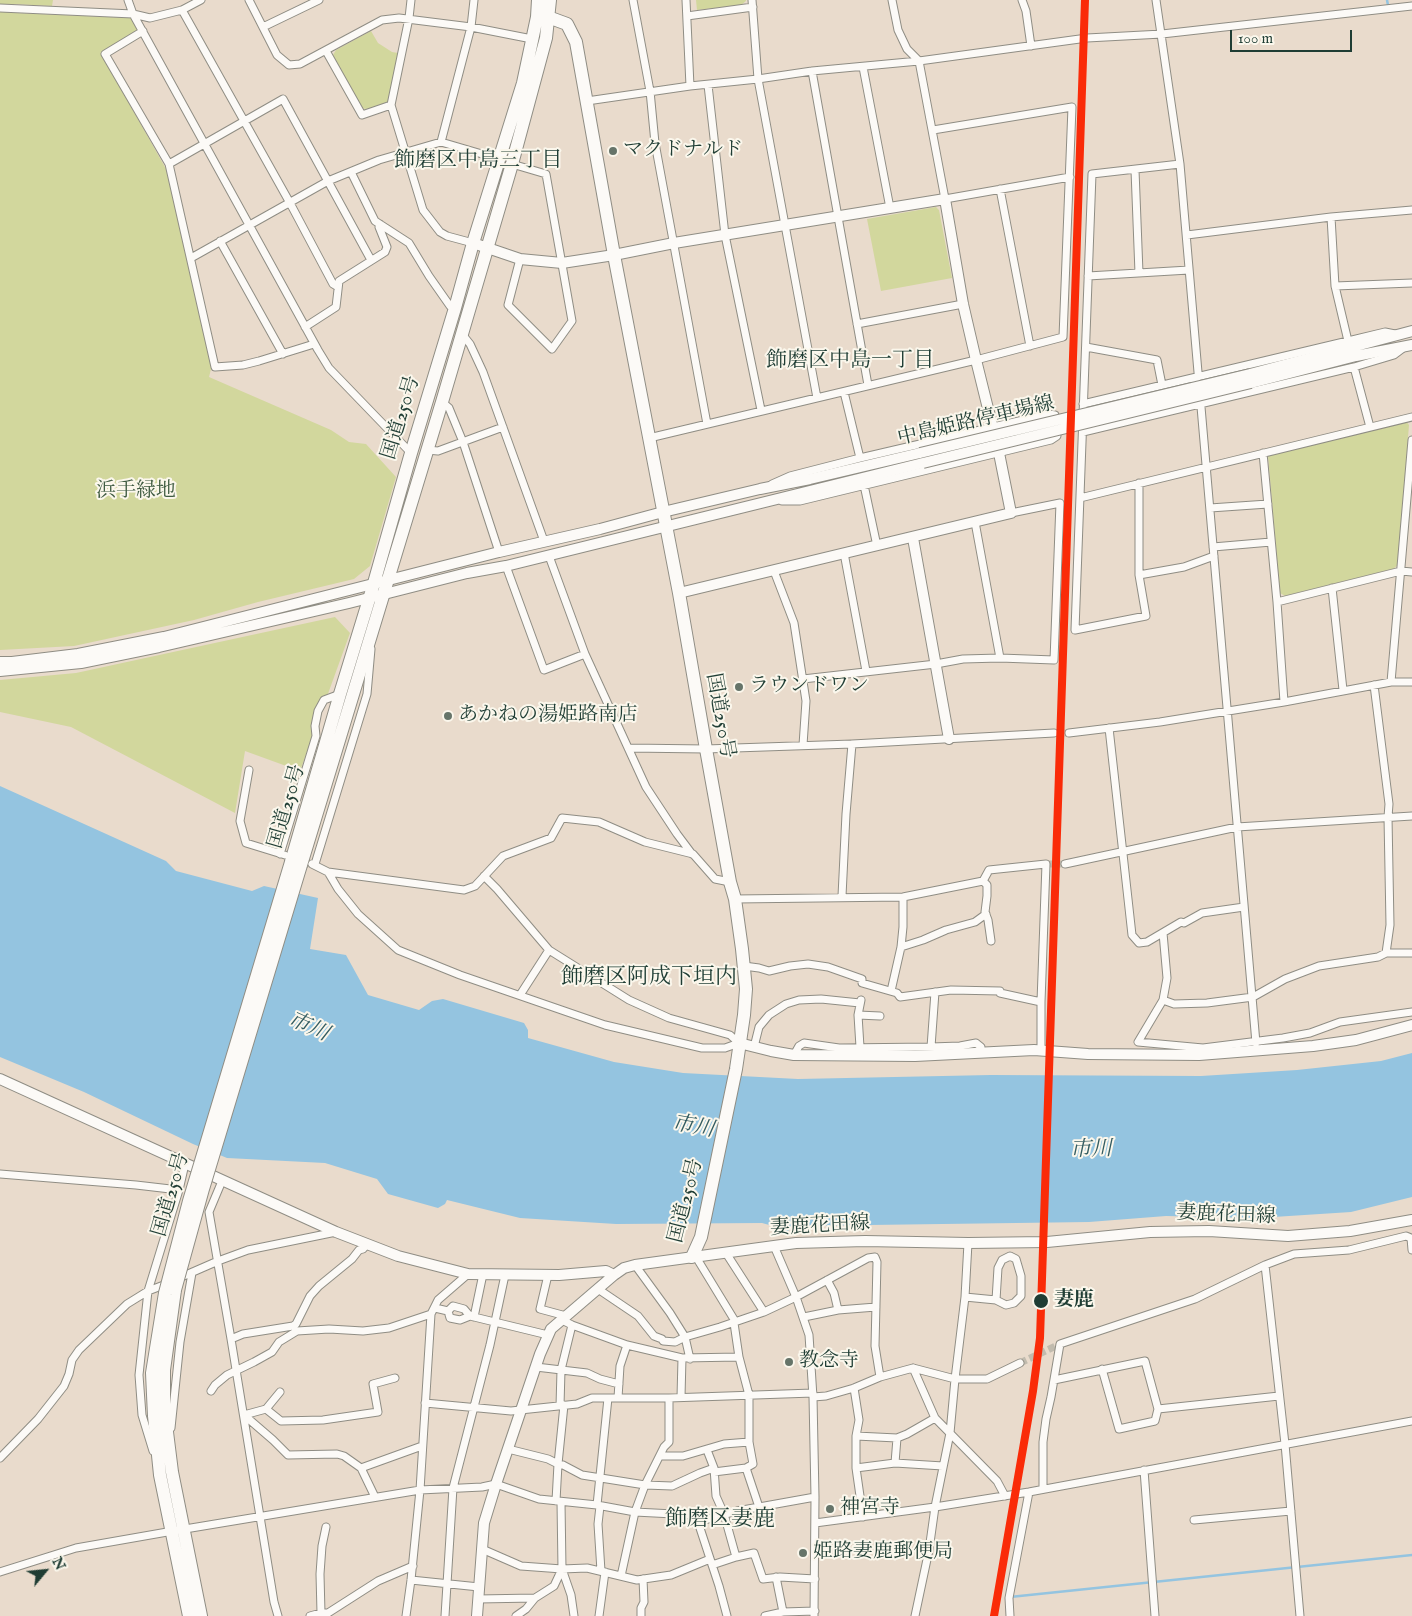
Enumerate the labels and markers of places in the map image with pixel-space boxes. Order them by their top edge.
place label: マクドナルド [623,139,743,163]
marker: マクドナルド [607,145,619,157]
place label: ラウンドワン [749,675,869,699]
marker: ラウンドワン [733,681,745,693]
place label: あかねの湯姫路南店 [458,704,638,728]
marker: あかねの湯姫路南店 [442,710,454,722]
place label: 妻鹿 [1054,1289,1094,1313]
marker: 妻鹿 [1032,1292,1050,1310]
place label: 教念寺 [799,1350,859,1374]
marker: 教念寺 [783,1356,795,1368]
place label: 神宮寺 [840,1497,900,1521]
marker: 神宮寺 [824,1503,836,1515]
place label: 姫路妻鹿郵便局 [813,1541,953,1565]
marker: 姫路妻鹿郵便局 [797,1547,809,1559]

